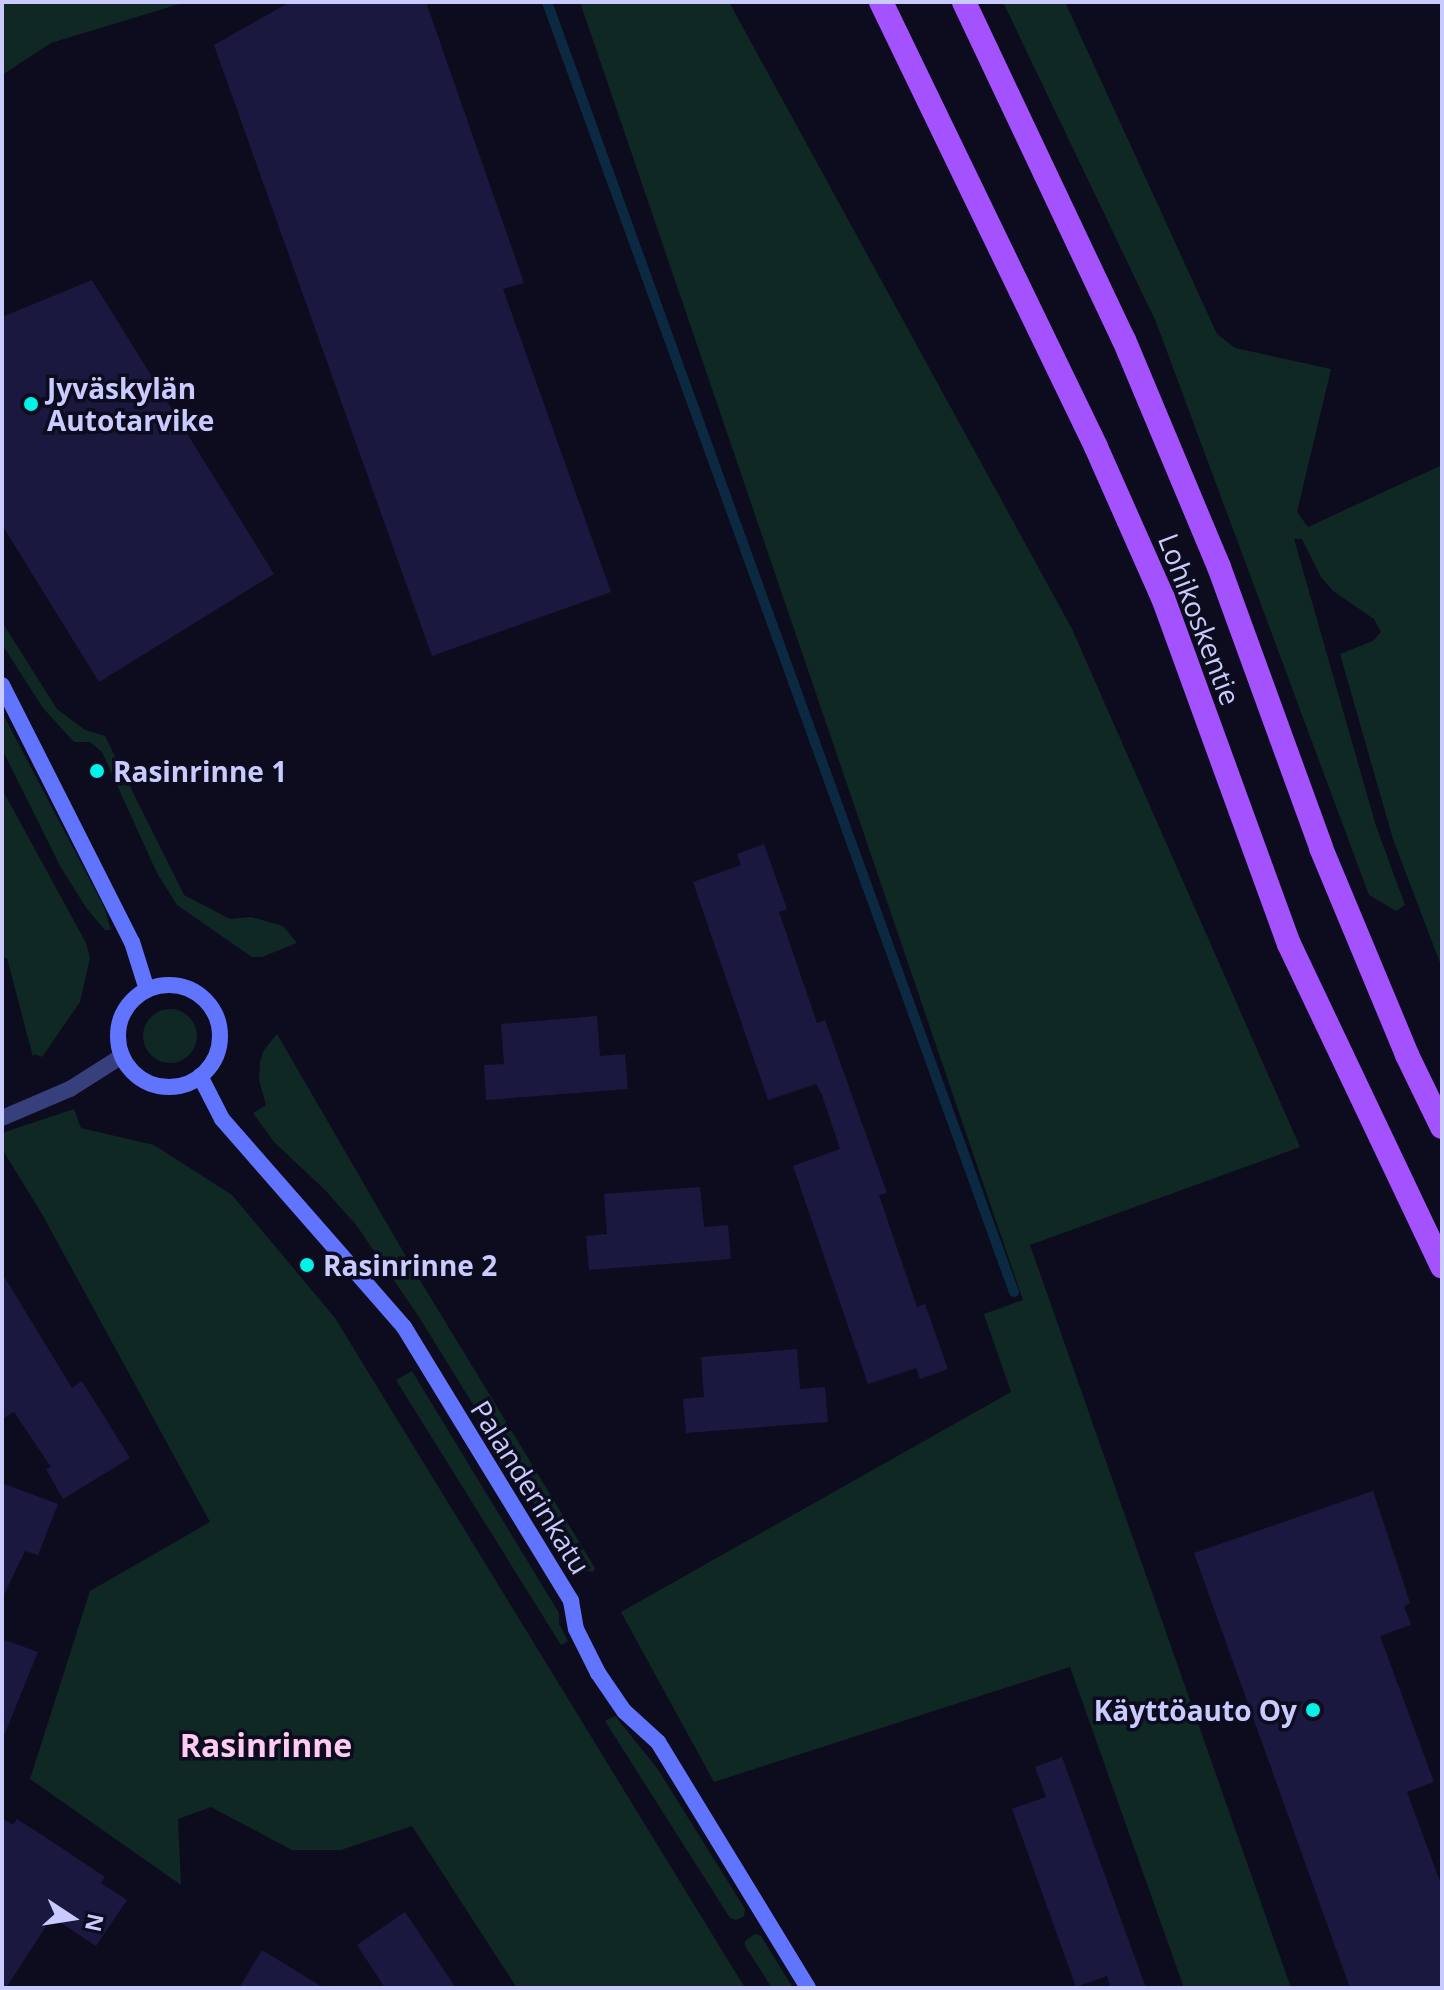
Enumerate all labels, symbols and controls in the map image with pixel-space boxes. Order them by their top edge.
place label: Jyväskylän Autotarvike [47,371,214,437]
marker: Jyväskylän Autotarvike [22,395,40,413]
street label: Lohikoskentie [1152,529,1248,709]
place label: Rasinrinne 1 [113,754,287,788]
marker: Rasinrinne 1 [88,762,106,780]
place label: Rasinrinne 2 [323,1248,497,1282]
marker: Rasinrinne 2 [298,1256,316,1274]
street label: Palanderinkatu [464,1394,598,1580]
place label: Käyttöauto Oy [1094,1693,1297,1727]
marker: Käyttöauto Oy [1304,1701,1322,1719]
district label: Rasinrinne [180,1726,352,1764]
north arrow [32,1878,112,1958]
text: N [79,1911,112,1935]

